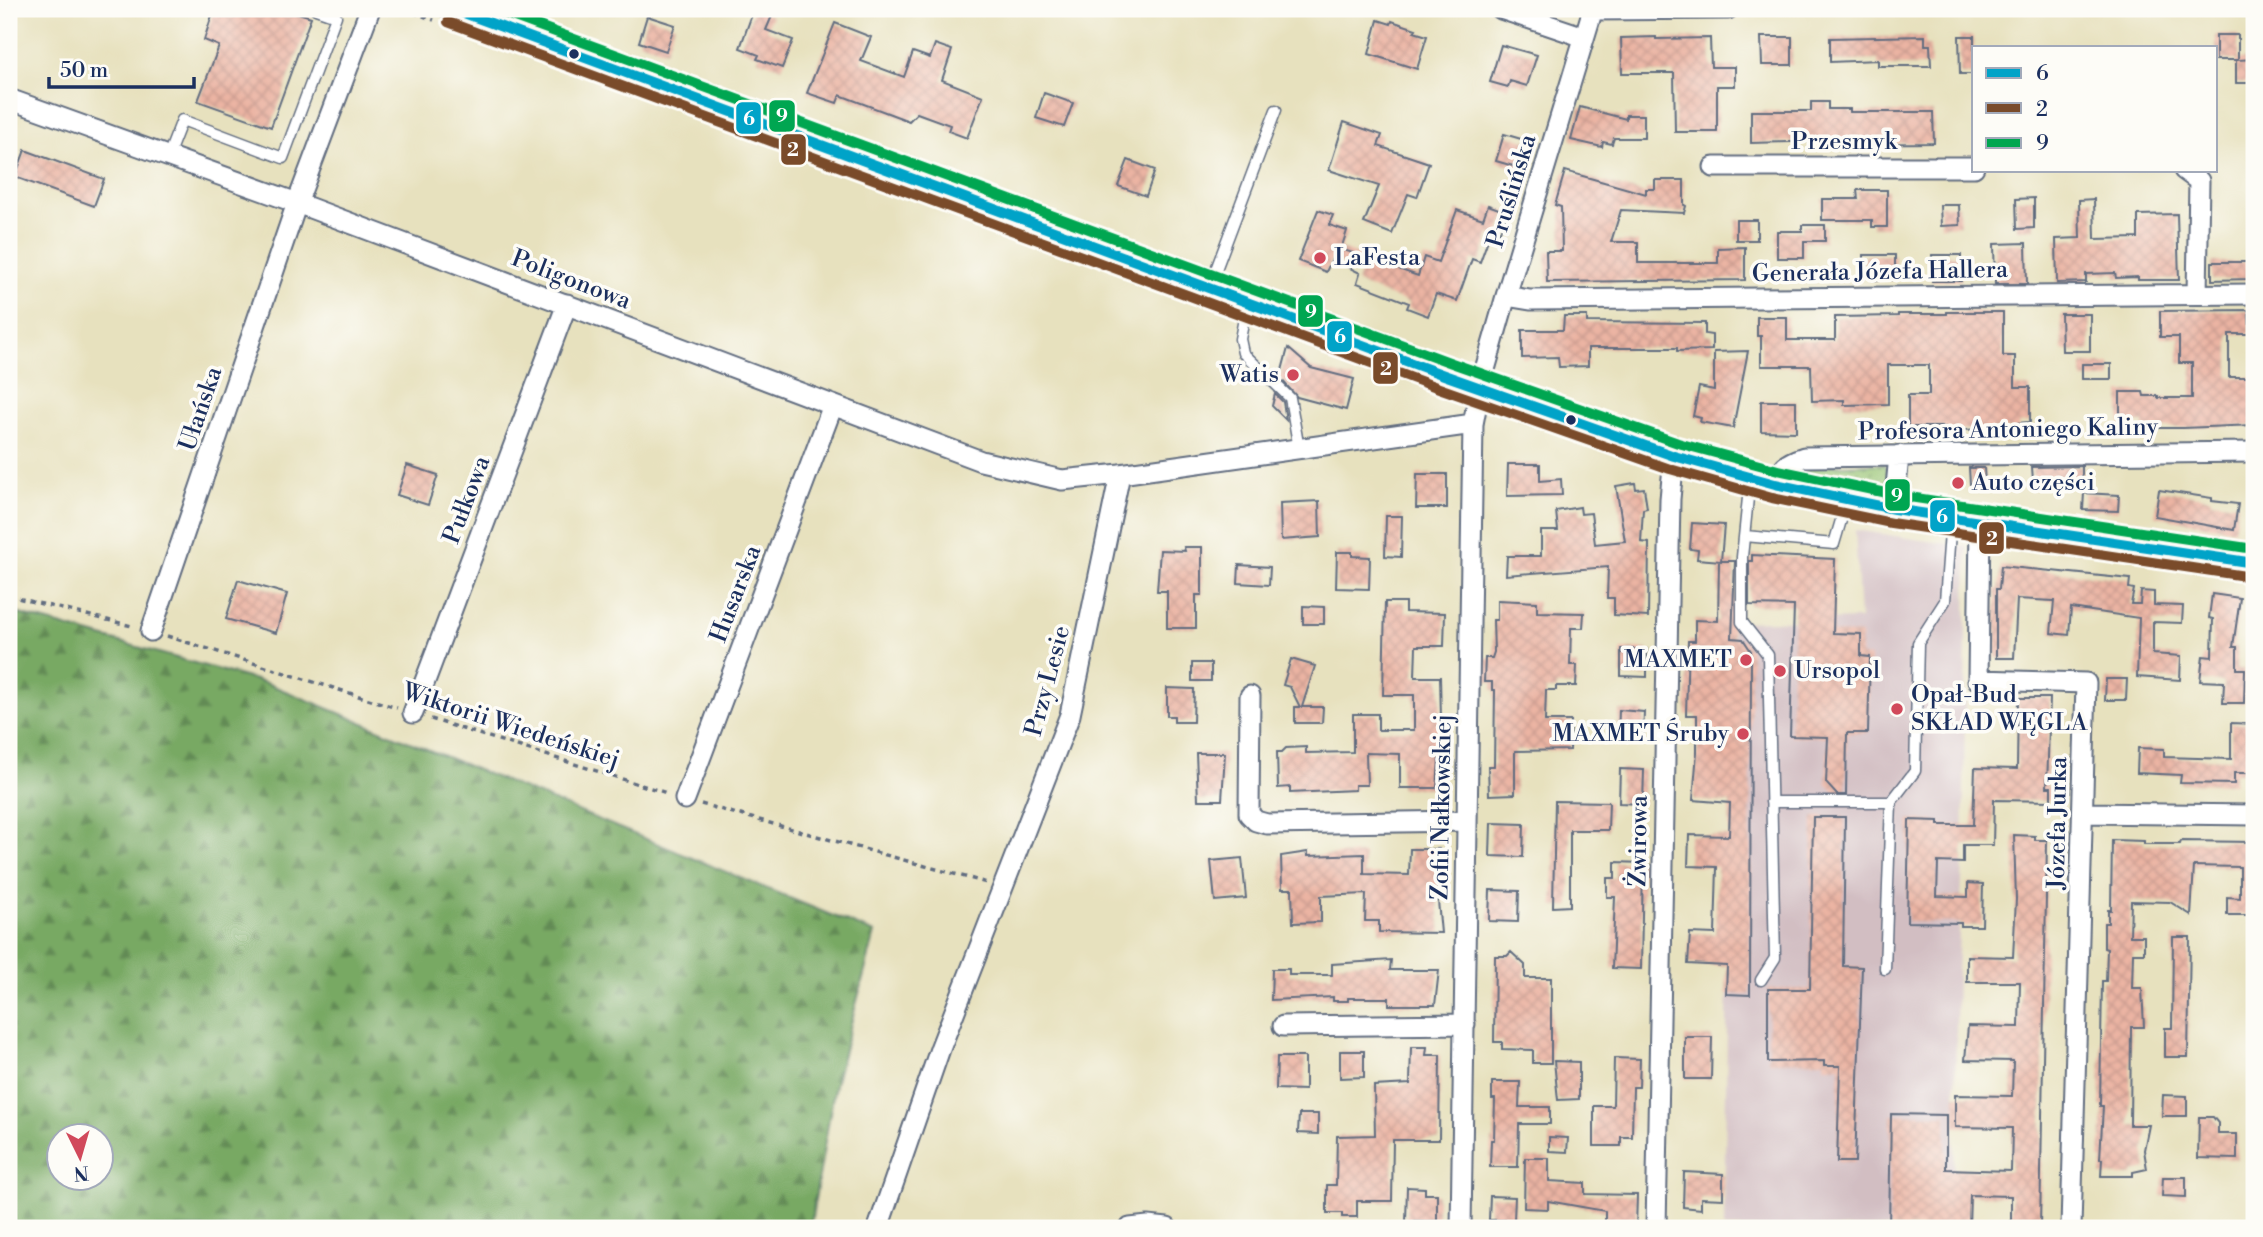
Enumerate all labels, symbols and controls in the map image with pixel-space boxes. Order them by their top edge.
scale bar [49,46,194,90]
legend [1972,46,2218,172]
unlabelled marker [567,47,581,61]
text: 50 m [60,58,108,84]
text: 6 [2036,61,2049,87]
text: 2 [2036,97,2048,123]
line badge: 9 [768,99,796,133]
line badge: 6 [735,101,762,135]
text: 9 [776,104,788,128]
text: 6 [743,107,755,131]
street label: Przesmyk [1791,127,1898,157]
street label: Pruślińska [1481,130,1544,251]
text: 9 [2036,131,2049,157]
line badge: 2 [780,133,807,166]
text: 2 [787,138,799,162]
place label: LaFesta [1334,243,1421,273]
street label: Poligonowa [507,244,636,317]
marker: LaFesta [1312,250,1328,266]
street label: Generała Józefa Hallera [1752,255,2009,289]
line badge: 9 [1297,294,1324,328]
text: 9 [1305,300,1317,324]
line badge: 6 [1326,320,1353,353]
text: 6 [1334,325,1346,349]
line badge: 2 [1372,351,1399,385]
text: 2 [1380,357,1392,381]
place label: Watis [1219,360,1279,390]
street label: Ułańska [173,362,230,455]
marker: Watis [1285,367,1301,383]
street label: Profesora Antoniego Kaliny [1858,412,2159,448]
unlabelled marker [1564,413,1578,427]
street label: Pułkowa [437,451,498,548]
place label: Auto części [1971,468,2095,498]
marker: Auto części [1950,475,1966,491]
line badge: 9 [1884,478,1911,512]
text: 9 [1891,484,1903,508]
line badge: 6 [1929,499,1956,533]
text: 6 [1936,505,1948,529]
line badge: 2 [1978,521,2005,555]
text: 2 [1986,527,1998,551]
street label: Husarska [704,540,769,647]
street label: Przy Lesie [1019,622,1077,740]
place label: MAXMET [1624,645,1732,675]
marker: MAXMET [1738,652,1754,668]
place label: Ursopol [1794,656,1880,686]
marker: Ursopol [1772,663,1788,679]
street label: Wiktorii Wiedeńskiej [398,676,623,775]
place label: Opał-Bud SKŁAD WĘGLA [1911,680,2088,738]
marker: Opał-Bud SKŁAD WĘGLA [1889,701,1905,717]
street label: Zofii Nałkowskiej [1425,714,1459,900]
place label: MAXMET Śruby [1552,717,1729,749]
marker: MAXMET Śruby [1735,726,1751,742]
street label: Józefa Jurka [2042,756,2074,891]
street label: Żwirowa [1622,794,1655,887]
north arrow [46,1122,116,1192]
text: N [73,1160,90,1186]

